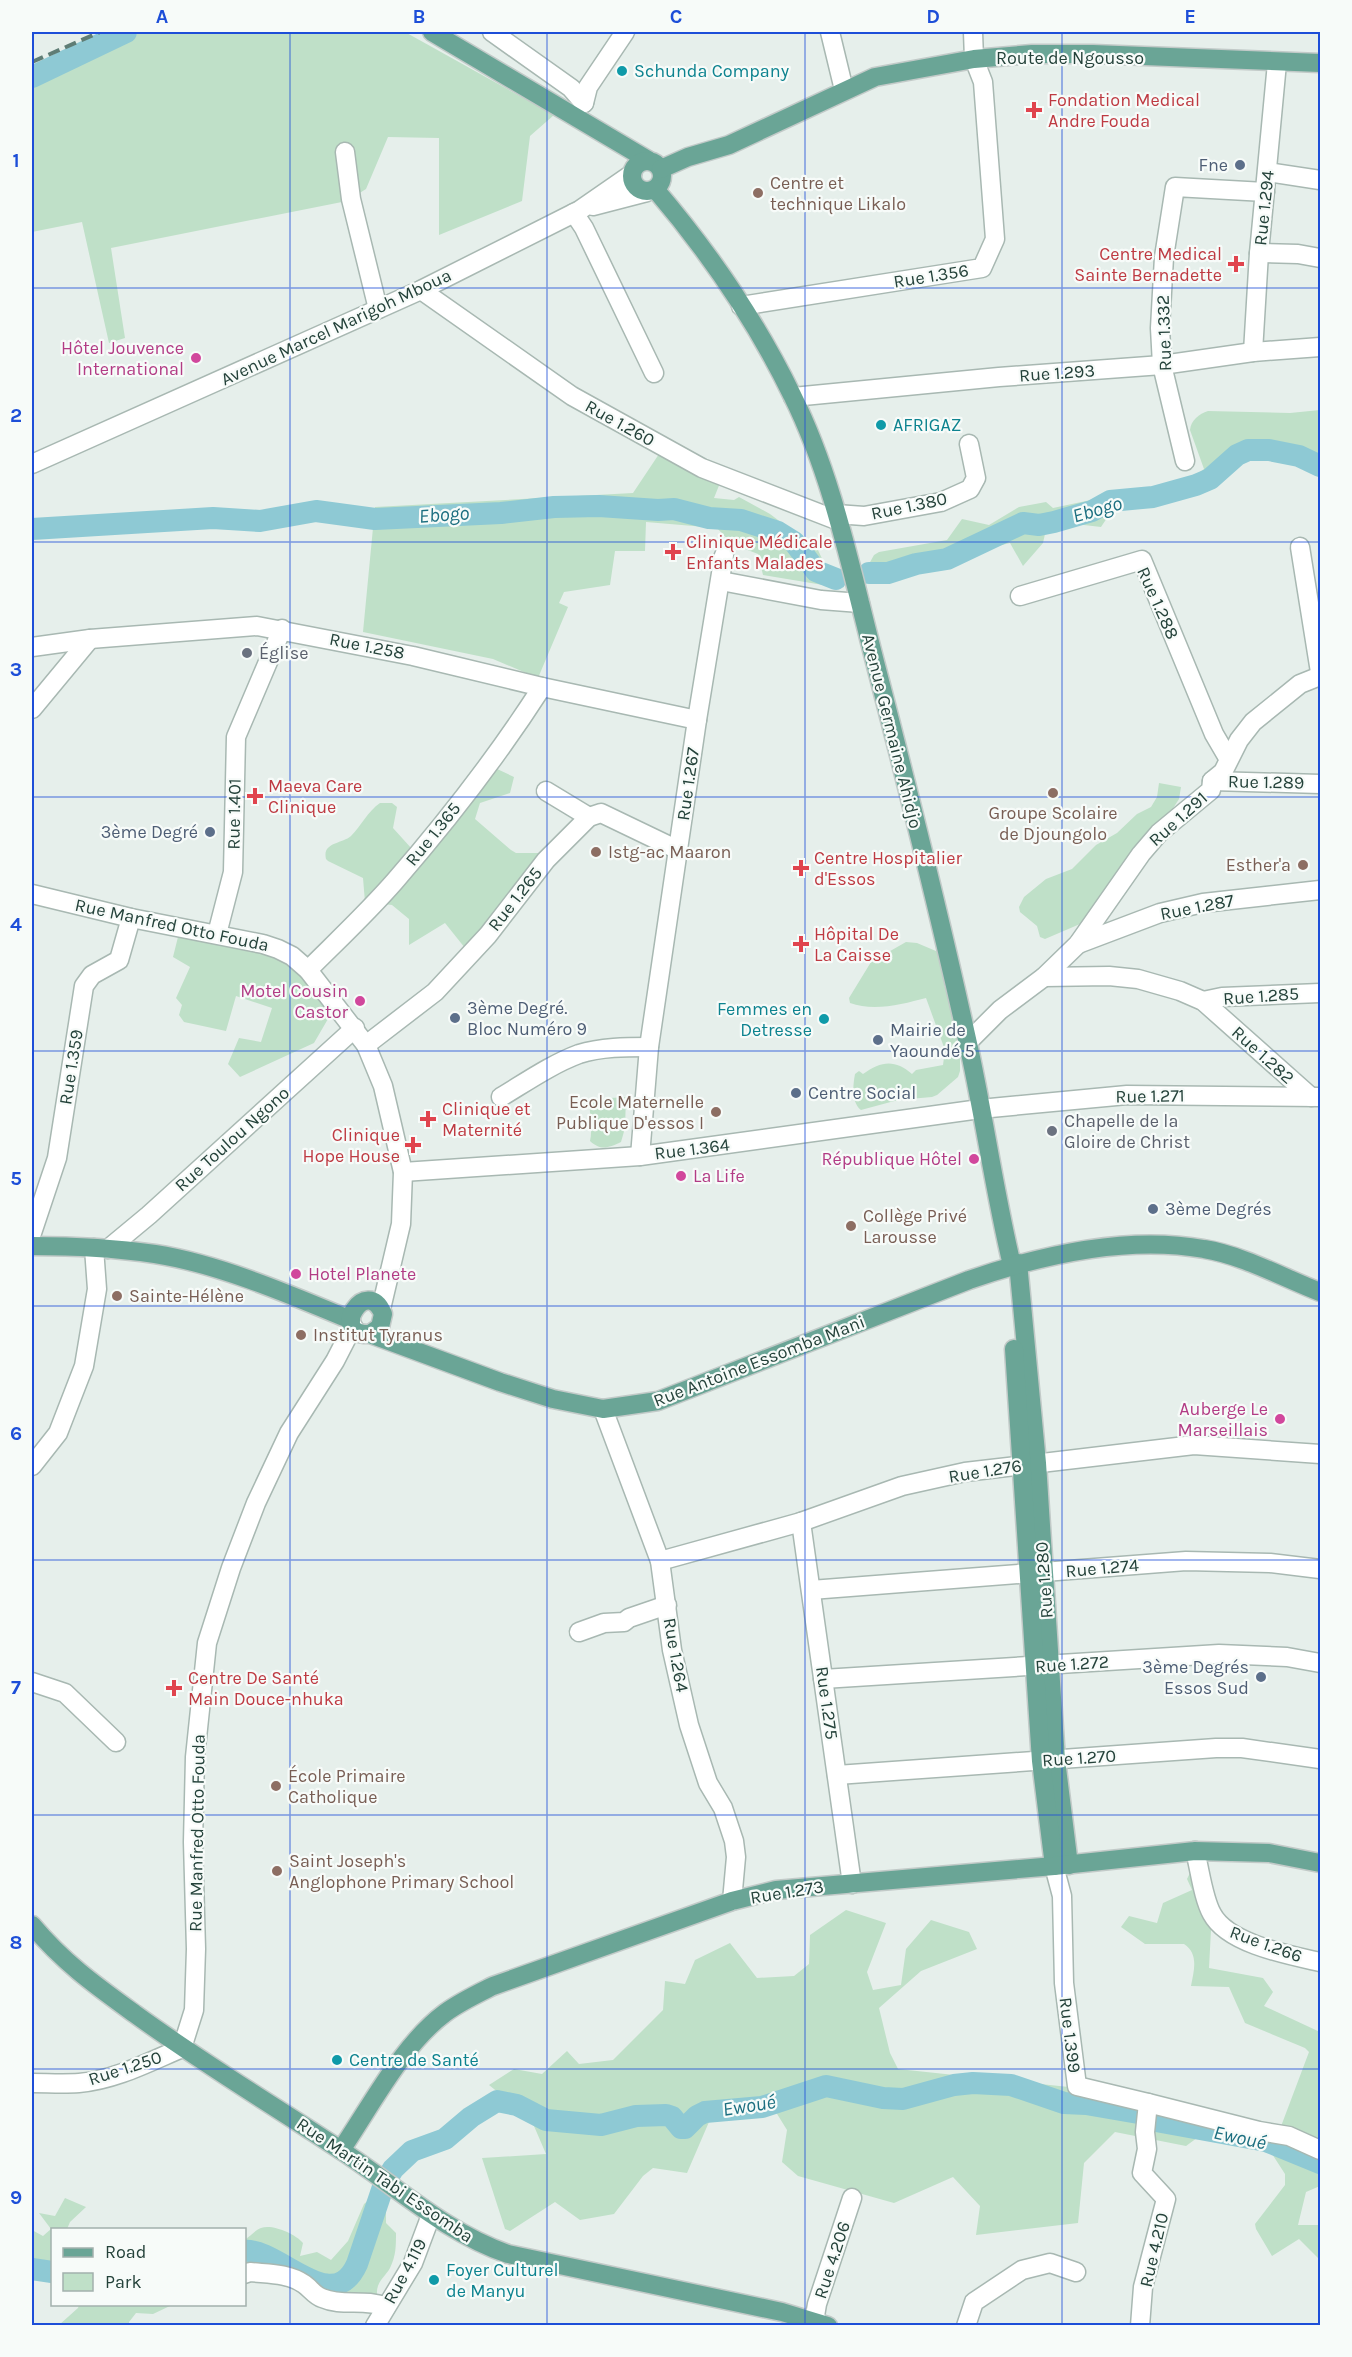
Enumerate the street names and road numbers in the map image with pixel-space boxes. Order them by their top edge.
street label: Route de Ngousso [996,47,1144,69]
street label: Rue 1.294 [1249,169,1279,247]
street label: Rue 1.356 [892,259,970,293]
street label: Avenue Marcel Marigoh Mboua [217,264,455,390]
street label: Rue 1.332 [1152,294,1176,372]
street label: Rue 1.293 [1018,359,1096,387]
street label: Rue 1.260 [581,395,659,451]
street label: Rue 1.380 [869,487,949,525]
street label: Rue 1.288 [1132,563,1184,643]
street label: Rue 1.258 [327,628,407,664]
street label: Avenue Germaine Ahidjo [857,631,927,831]
street label: Rue 1.267 [672,745,704,822]
street label: Rue 1.289 [1228,770,1304,794]
street label: Rue 1.401 [222,778,246,850]
street label: Rue 1.291 [1144,787,1212,851]
street label: Rue 1.365 [401,798,465,870]
street label: Rue 1.265 [483,862,547,936]
street label: Rue 1.287 [1158,889,1236,925]
street label: Rue Manfred Otto Fouda [73,894,271,956]
street label: Rue 1.285 [1222,982,1300,1010]
street label: Rue 1.282 [1227,1021,1299,1089]
street label: Rue 1.359 [54,1028,88,1106]
street label: Rue Toulou Ngono [170,1082,294,1196]
street label: Rue 1.271 [1115,1084,1185,1108]
street label: Rue 1.364 [653,1133,731,1165]
street label: Rue Antoine Essomba Mani [650,1310,868,1412]
street label: Rue 1.276 [947,1454,1023,1488]
street label: Rue 1.280 [1030,1541,1058,1619]
street label: Rue 1.274 [1064,1554,1140,1582]
street label: Rue 1.264 [659,1616,693,1694]
street label: Rue 1.272 [1034,1650,1110,1678]
street label: Rue 1.275 [811,1665,843,1741]
street label: Rue Manfred Otto Fouda [184,1734,210,1932]
street label: Rue 1.270 [1041,1744,1117,1772]
street label: Rue 1.273 [749,1875,825,1909]
street label: Rue 1.266 [1227,1921,1305,1967]
street label: Rue 1.399 [1054,1996,1086,2074]
street label: Rue 1.250 [86,2046,164,2090]
street label: Rue Martin Tabi Essomba [292,2113,478,2247]
street label: Rue 4.210 [1135,2211,1173,2289]
street label: Rue 4.206 [809,2218,855,2302]
street label: Rue 4.119 [379,2234,431,2308]

